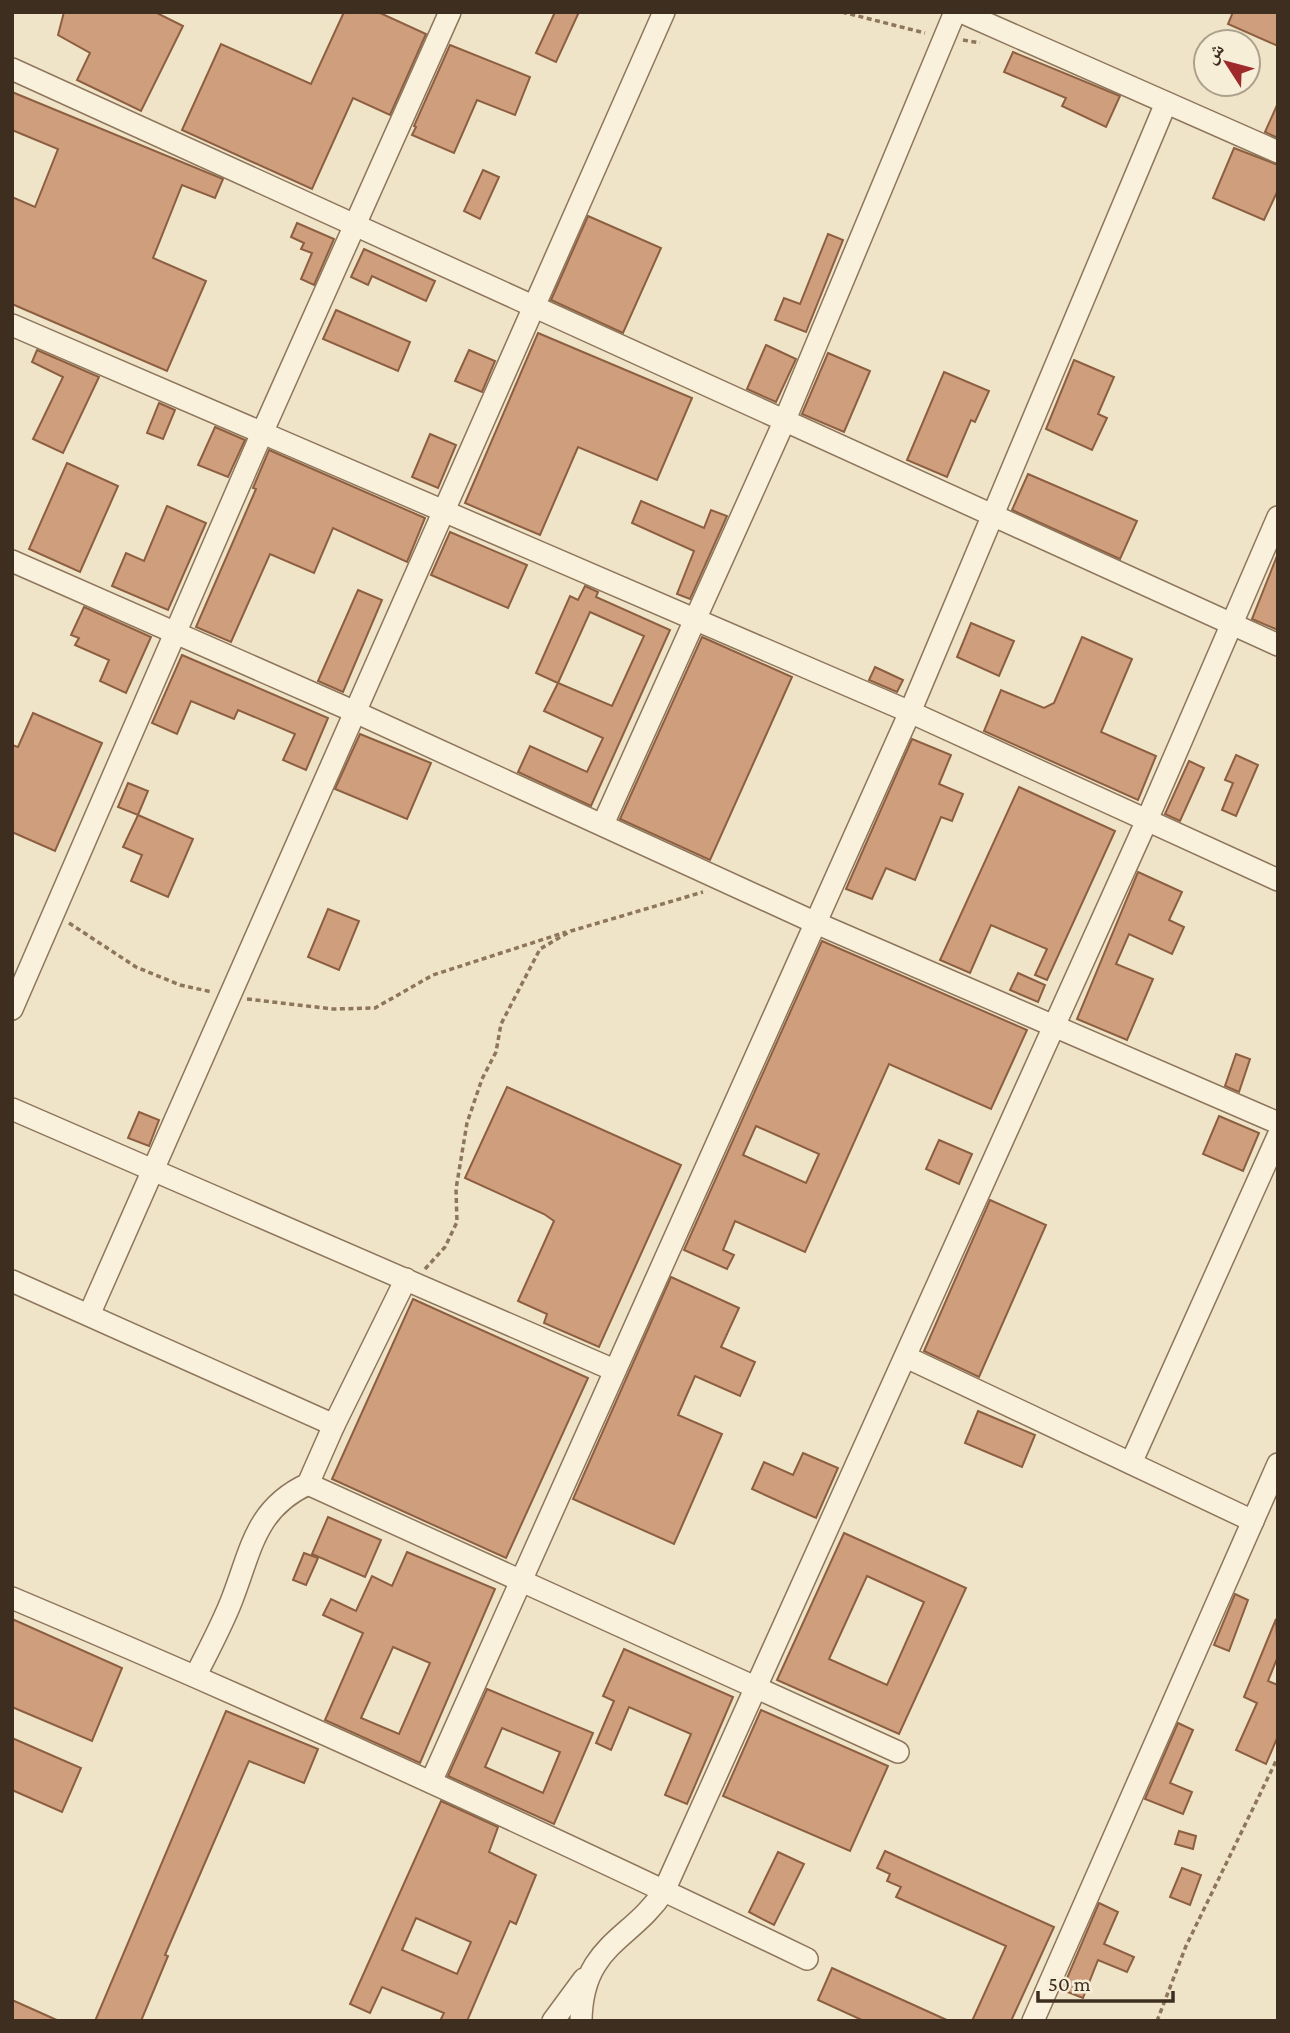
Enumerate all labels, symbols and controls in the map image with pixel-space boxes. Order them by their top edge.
north arrow [1192,28,1262,98]
text: ش [1199,39,1229,68]
scale bar [1038,1960,1173,2004]
text: 50 m [1048,1972,1091,1996]

